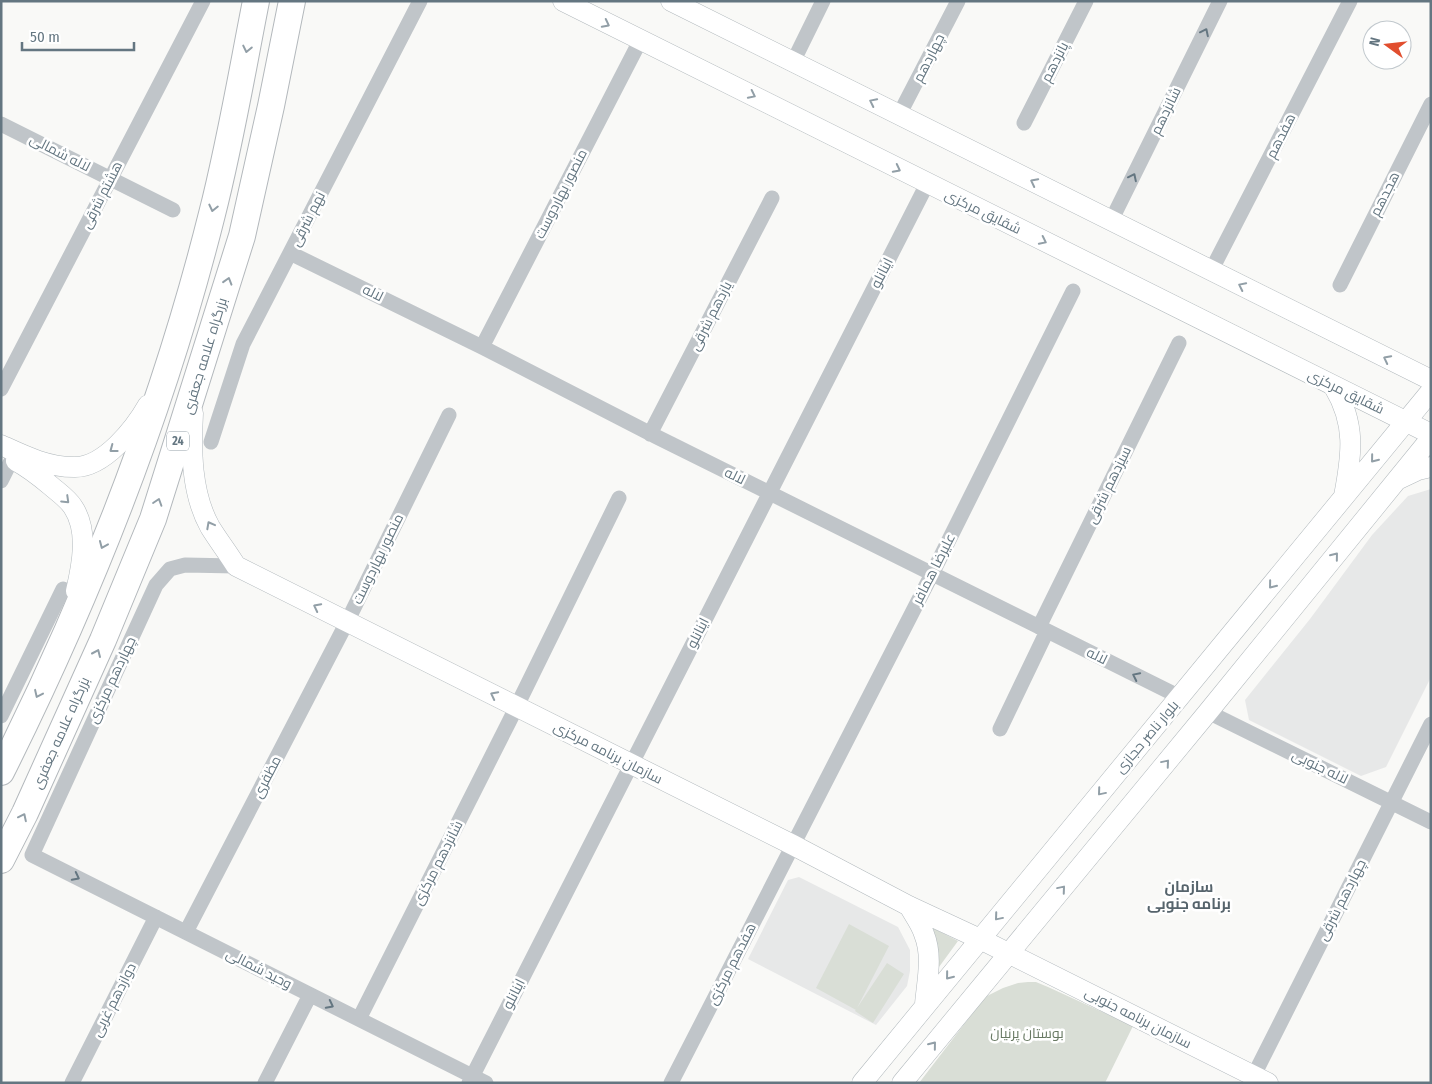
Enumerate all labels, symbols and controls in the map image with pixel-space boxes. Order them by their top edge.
one-way arrow [601,18,610,28]
scale bar [22,20,135,52]
north arrow [1362,20,1412,70]
text: 50 m [30,28,60,46]
one-way arrow [1199,28,1209,37]
street label: چهاردهم [910,31,949,85]
text: N [1366,36,1384,48]
street label: پانزدهم [1038,39,1073,85]
one-way arrow [242,45,252,53]
street label: شانزدهم [1147,84,1186,138]
one-way arrow [747,89,756,100]
one-way arrow [869,98,878,108]
street label: هفدهم [1263,111,1300,162]
street label: لاله شمالی [27,131,93,175]
street label: منصور بهاردوست [531,146,591,242]
street label: هشتم شرقی [78,158,127,232]
one-way arrow [892,163,901,173]
street label: هجدهم [1367,169,1404,219]
one-way arrow [1127,173,1137,182]
one-way arrow [1030,178,1039,188]
street label: شقایق مرکزی [942,186,1024,238]
street label: نهم شرقی [287,189,330,250]
one-way arrow [209,204,219,213]
one-way arrow [1037,235,1046,245]
street label: اینانلو [867,255,897,291]
one-way arrow [223,277,233,285]
street label: یازدهم شرقی [686,278,737,354]
street label: لاله [360,281,386,305]
one-way arrow [1238,282,1247,292]
street label: بزرگراه علامه جعفری [179,296,231,416]
one-way arrow [1383,355,1392,365]
street label: شقایق مرکزی [1305,366,1387,418]
road number: 24 [167,432,189,451]
one-way arrow [110,443,119,451]
street label: سیزدهم شرقی [1083,444,1136,527]
one-way arrow [1371,454,1380,463]
street label: لاله [722,464,748,488]
one-way arrow [61,494,70,503]
one-way arrow [153,499,163,507]
street label: منصور بهاردوست [349,511,407,607]
one-way arrow [206,521,216,530]
street label: علیرضا همافر [908,531,959,608]
one-way arrow [98,540,109,549]
one-way arrow [1329,553,1337,562]
one-way arrow [1268,580,1277,589]
one-way arrow [313,602,322,613]
street label: اینانلو [683,615,713,651]
street label: چهاردهم مرکزی [84,634,140,727]
street label: لاله [1084,644,1110,668]
one-way arrow [91,649,101,658]
one-way arrow [1132,672,1141,682]
street label: بزرگراه علامه جعفری [29,674,93,792]
one-way arrow [33,689,44,698]
one-way arrow [490,691,499,701]
street label: بلوار ناصر حجازی [1112,697,1182,777]
street label: سازمان برنامه مرکزی [551,718,665,788]
street label: لاله جنوبی [1289,746,1351,788]
street label: مظفری [249,753,285,801]
one-way arrow [1160,760,1169,769]
one-way arrow [1099,786,1107,795]
one-way arrow [17,813,27,822]
street label: شانزدهم مرکزی [409,818,468,909]
street label: چهاردهم شرقی [1314,857,1371,944]
one-way arrow [70,871,79,881]
district label: سازمان برنامه جنوبی [1147,878,1231,913]
one-way arrow [1056,885,1065,894]
one-way arrow [995,911,1003,920]
street label: هفدهم مرکزی [704,920,761,1008]
street label: وحید شمالی [223,945,295,993]
street label: دوازدهم غربی [88,960,141,1040]
one-way arrow [946,970,954,979]
street label: اینانلو [499,976,529,1012]
street label: سازمان برنامه جنوبی [1082,984,1194,1052]
one-way arrow [325,999,334,1009]
park label: بوستان پرنیان [990,1025,1064,1043]
one-way arrow [927,1042,936,1051]

